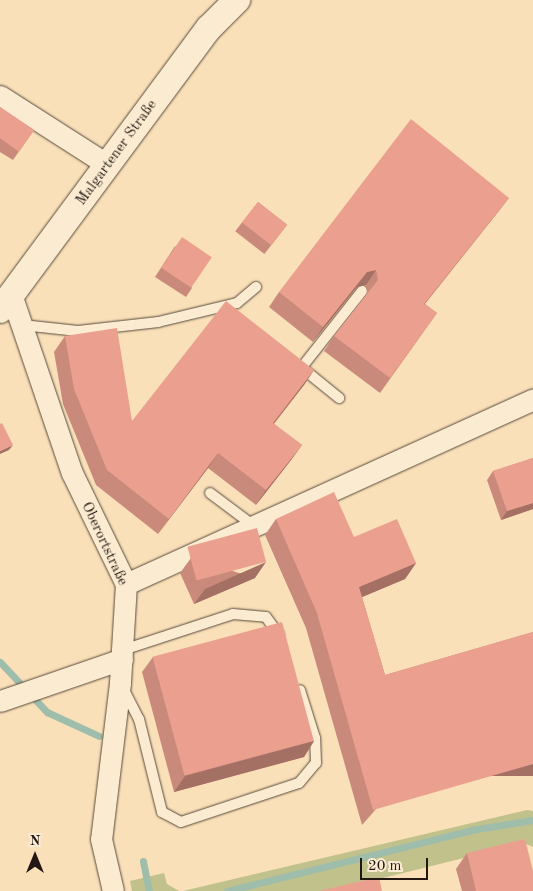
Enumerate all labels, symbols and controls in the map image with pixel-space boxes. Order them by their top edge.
street label: Malgartener Straße [73,97,161,209]
street label: Oberortstraße [77,499,131,589]
north arrow [10,831,60,881]
text: N [30,834,40,848]
scale bar [363,848,430,880]
text: 20 m [368,859,402,874]

